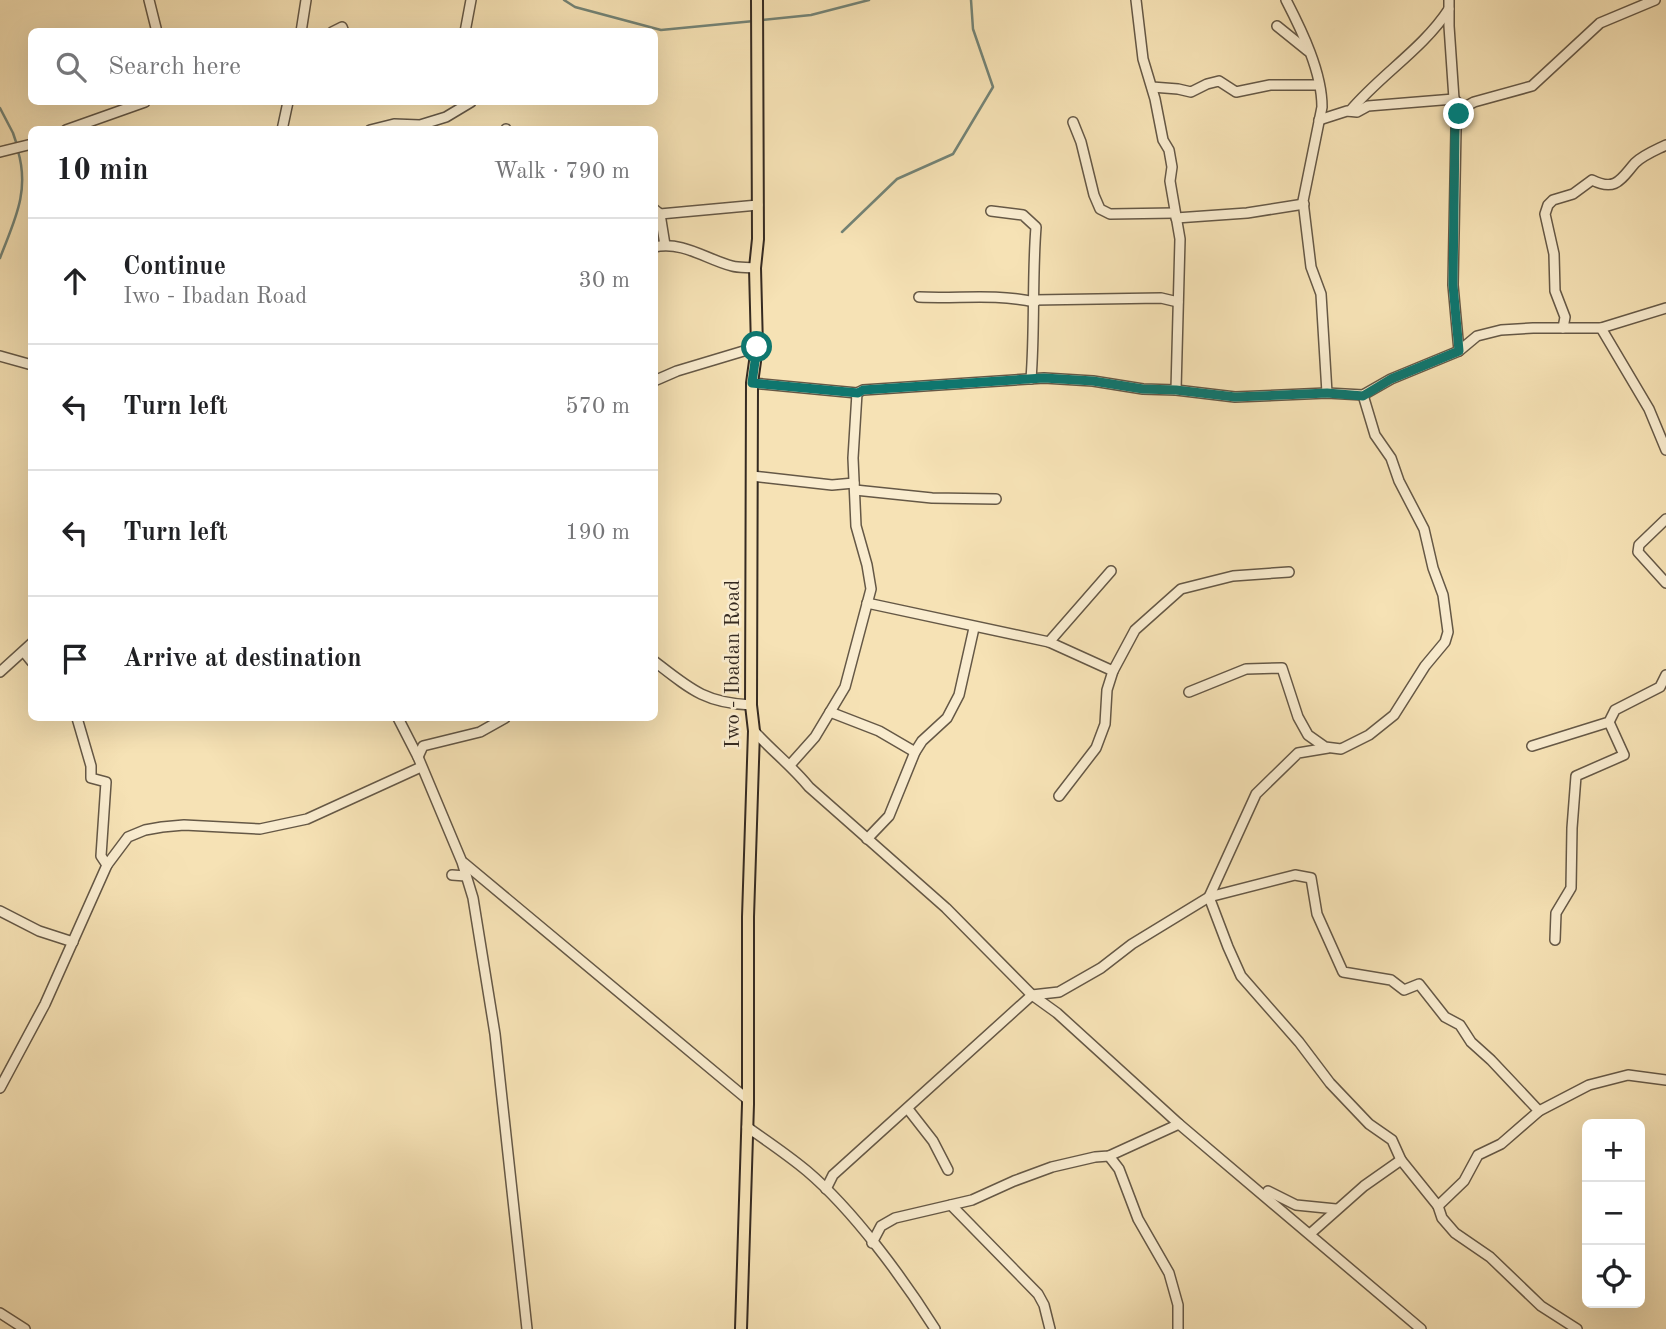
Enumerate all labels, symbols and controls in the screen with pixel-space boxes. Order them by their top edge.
search box [28,28,658,105]
icon: search [52,48,90,86]
text: Search here [108,54,241,80]
route end [1443,98,1474,129]
text: 10 min [56,156,149,186]
text: Walk · 790 m [494,160,630,183]
text: Continue [123,254,226,280]
icon: ahead [56,262,94,300]
text: 30 m [579,269,630,292]
text: Iwo - Ibadan Road [123,285,307,308]
route start [741,331,772,362]
icon: left [56,388,94,426]
text: Turn left [123,394,228,420]
text: 570 m [565,395,630,418]
icon: left [56,514,94,552]
text: Turn left [123,520,228,546]
text: 190 m [565,521,630,544]
street label: Iwo - Ibadan Road [723,580,744,748]
icon: arrive [56,640,94,678]
text: Arrive at destination [123,646,362,672]
map controls [1582,1119,1645,1308]
button: + [1582,1119,1645,1182]
button: − [1582,1182,1645,1245]
button: locate [1582,1245,1645,1308]

